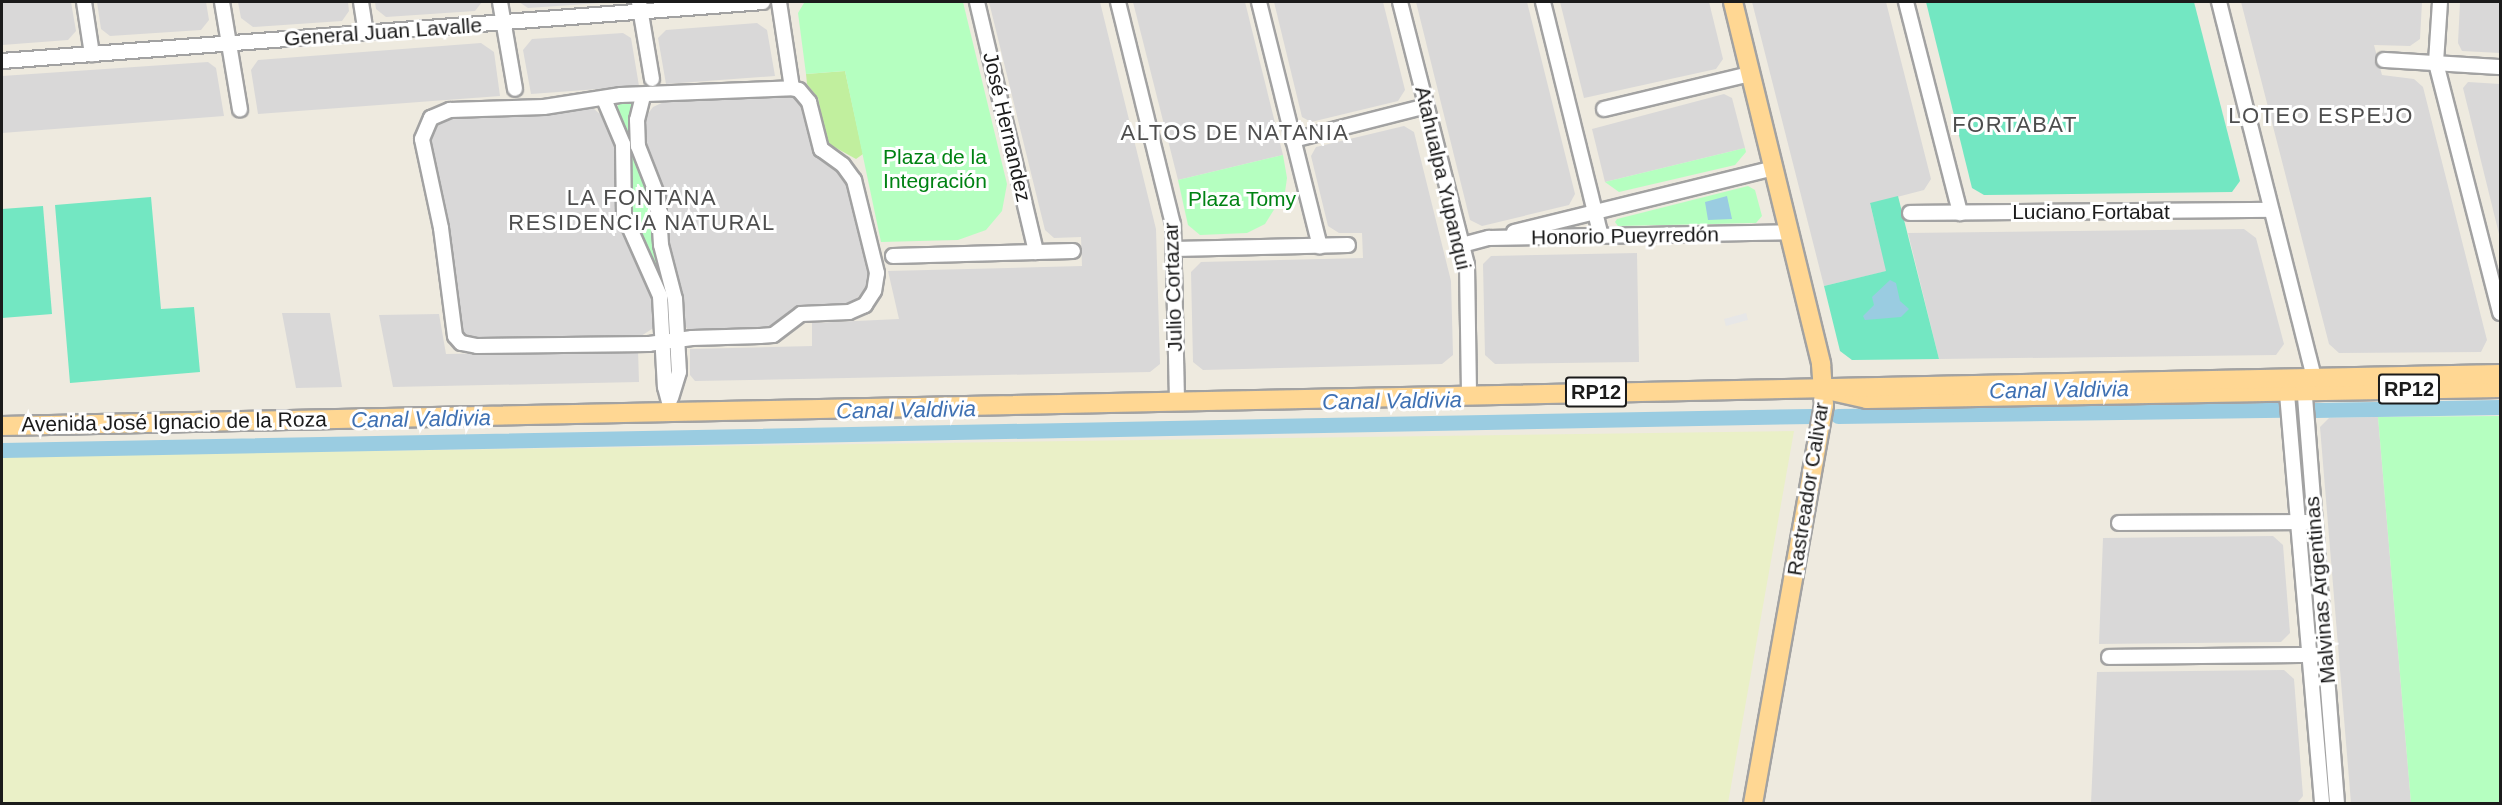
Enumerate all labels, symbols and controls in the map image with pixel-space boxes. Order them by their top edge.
street label: General Juan Lavalle [283,13,483,51]
street label: José Hernandez [978,50,1036,204]
street label: Atahualpa Yupanqui [1410,84,1476,272]
district label: LOTEO ESPEJO [2228,103,2414,129]
district label: FORTABAT [1952,112,2078,138]
district label: ALTOS DE NATANIA [1121,120,1349,146]
park label: Plaza de la Integración [883,144,987,194]
district label: LA FONTANA RESIDENCIA NATURAL [508,184,776,236]
park label: Plaza Tomy [1188,186,1296,212]
street label: Luciano Fortabat [2012,199,2170,225]
street label: Julio Cortazar [1158,222,1188,352]
street label: Honorio Pueyrredón [1531,222,1719,250]
road number: RP12 [2378,372,2440,406]
road number: RP12 [1564,375,1628,409]
water label: Canal Valdivia [1989,376,2129,404]
water label: Canal Valdivia [1322,387,1462,415]
water label: Canal Valdivia [836,396,976,424]
street label: Rastreador Calivar [1782,401,1834,577]
water label: Canal Valdivia [351,405,491,433]
street label: Avenida José Ignacio de la Roza [21,407,327,437]
street label: Malvinas Argentinas [2299,495,2341,685]

